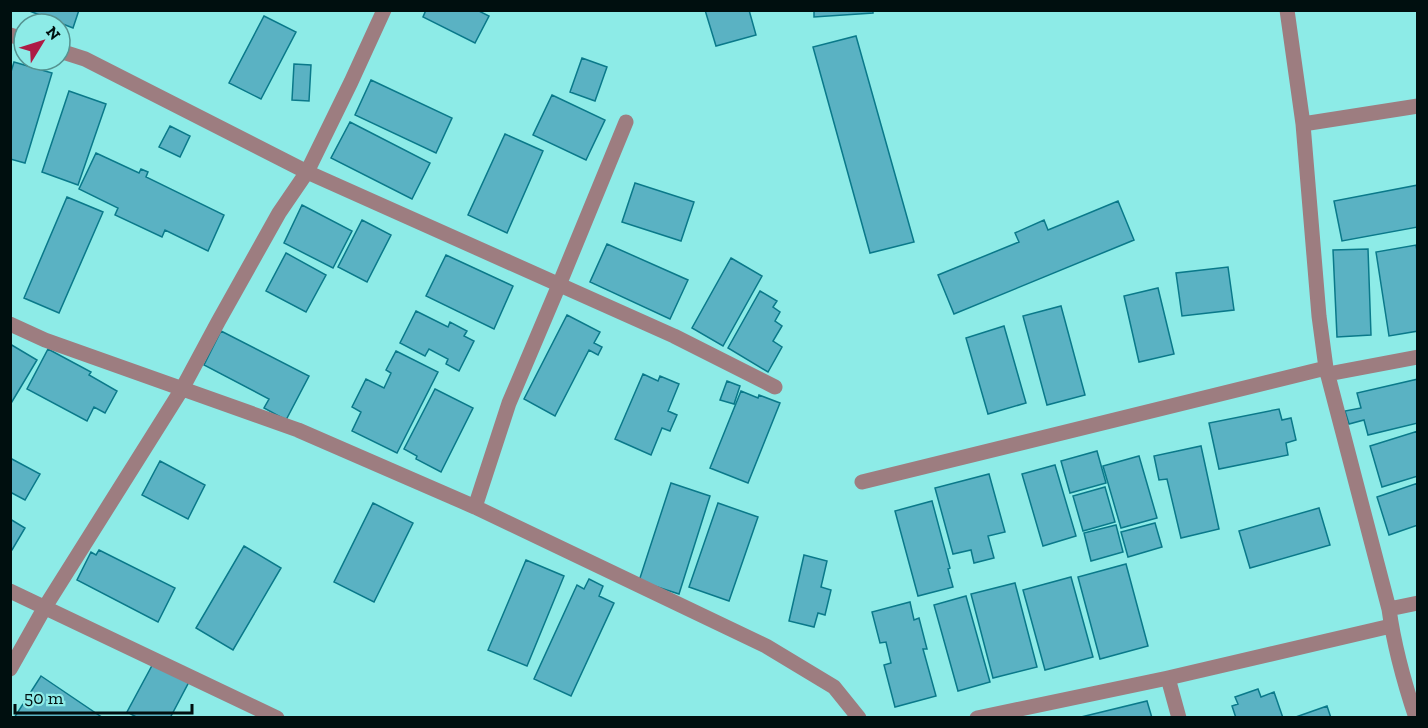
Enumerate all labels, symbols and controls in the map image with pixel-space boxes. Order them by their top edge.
north arrow [12,12,72,72]
text: N [42,22,65,44]
scale bar [15,677,192,715]
text: 50 m [24,687,64,709]

